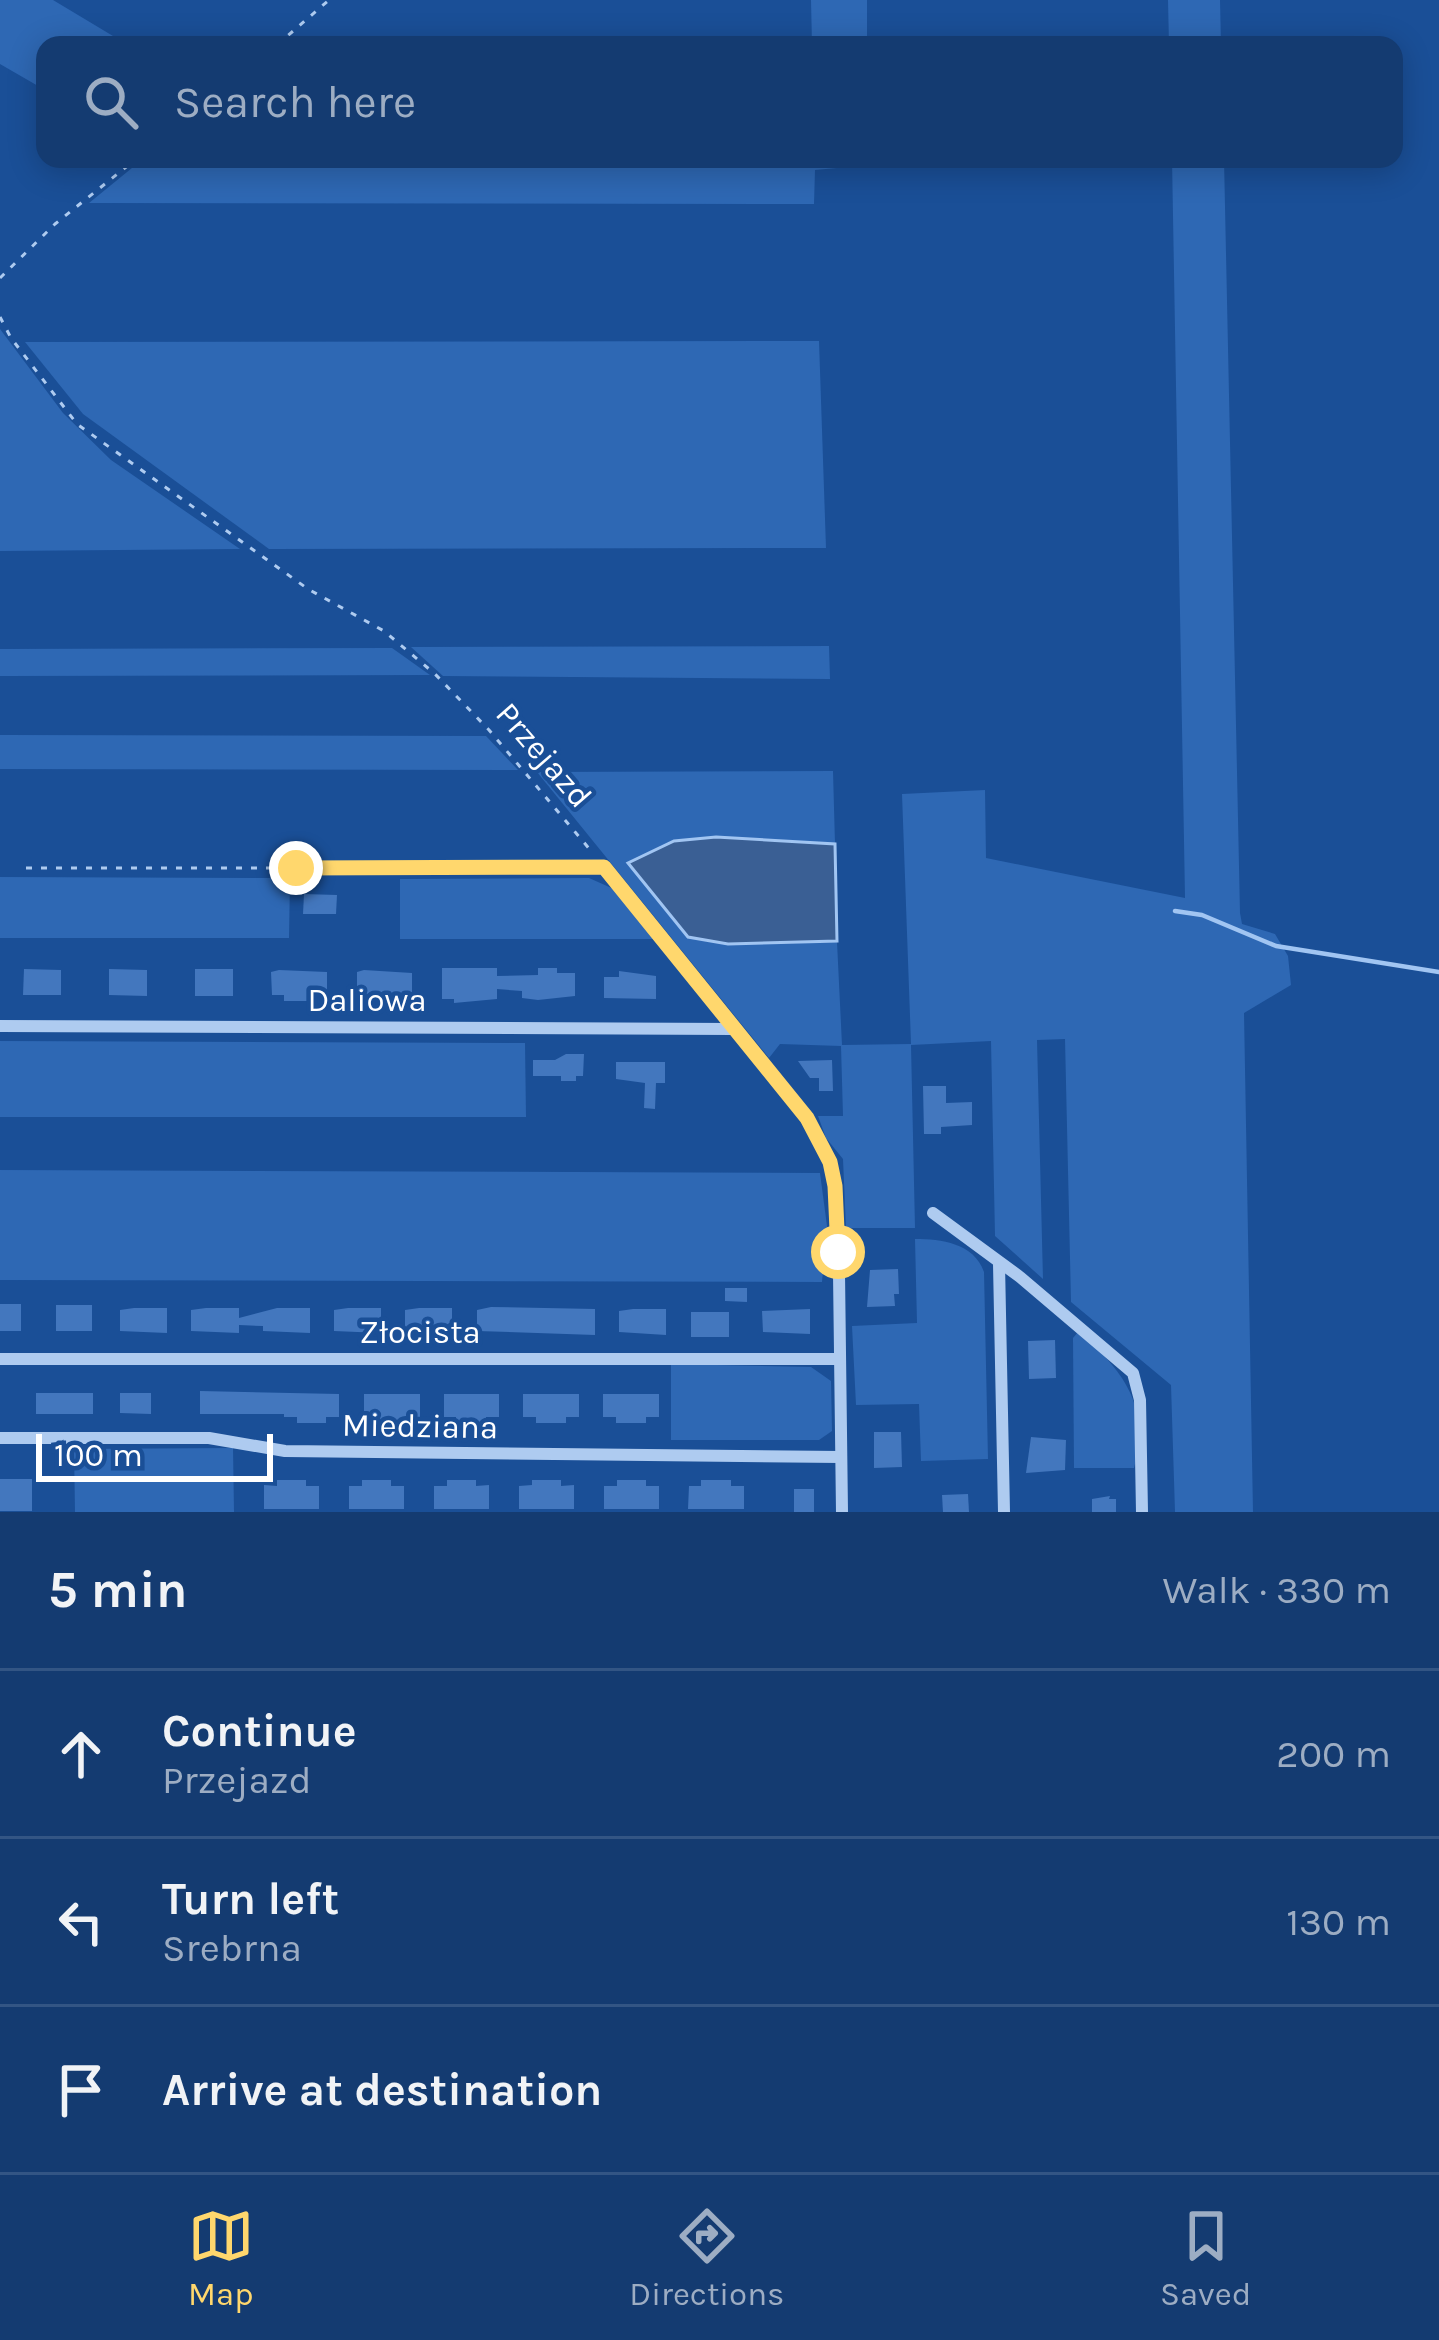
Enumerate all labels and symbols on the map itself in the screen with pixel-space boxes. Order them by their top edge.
street label: Przejazd [488,695,600,815]
route end [269,841,323,895]
street label: Daliowa [307,981,427,1019]
route start [811,1225,865,1279]
street label: Złocista [359,1313,481,1351]
street label: Miedziana [342,1406,498,1446]
scale bar [36,1428,273,1481]

